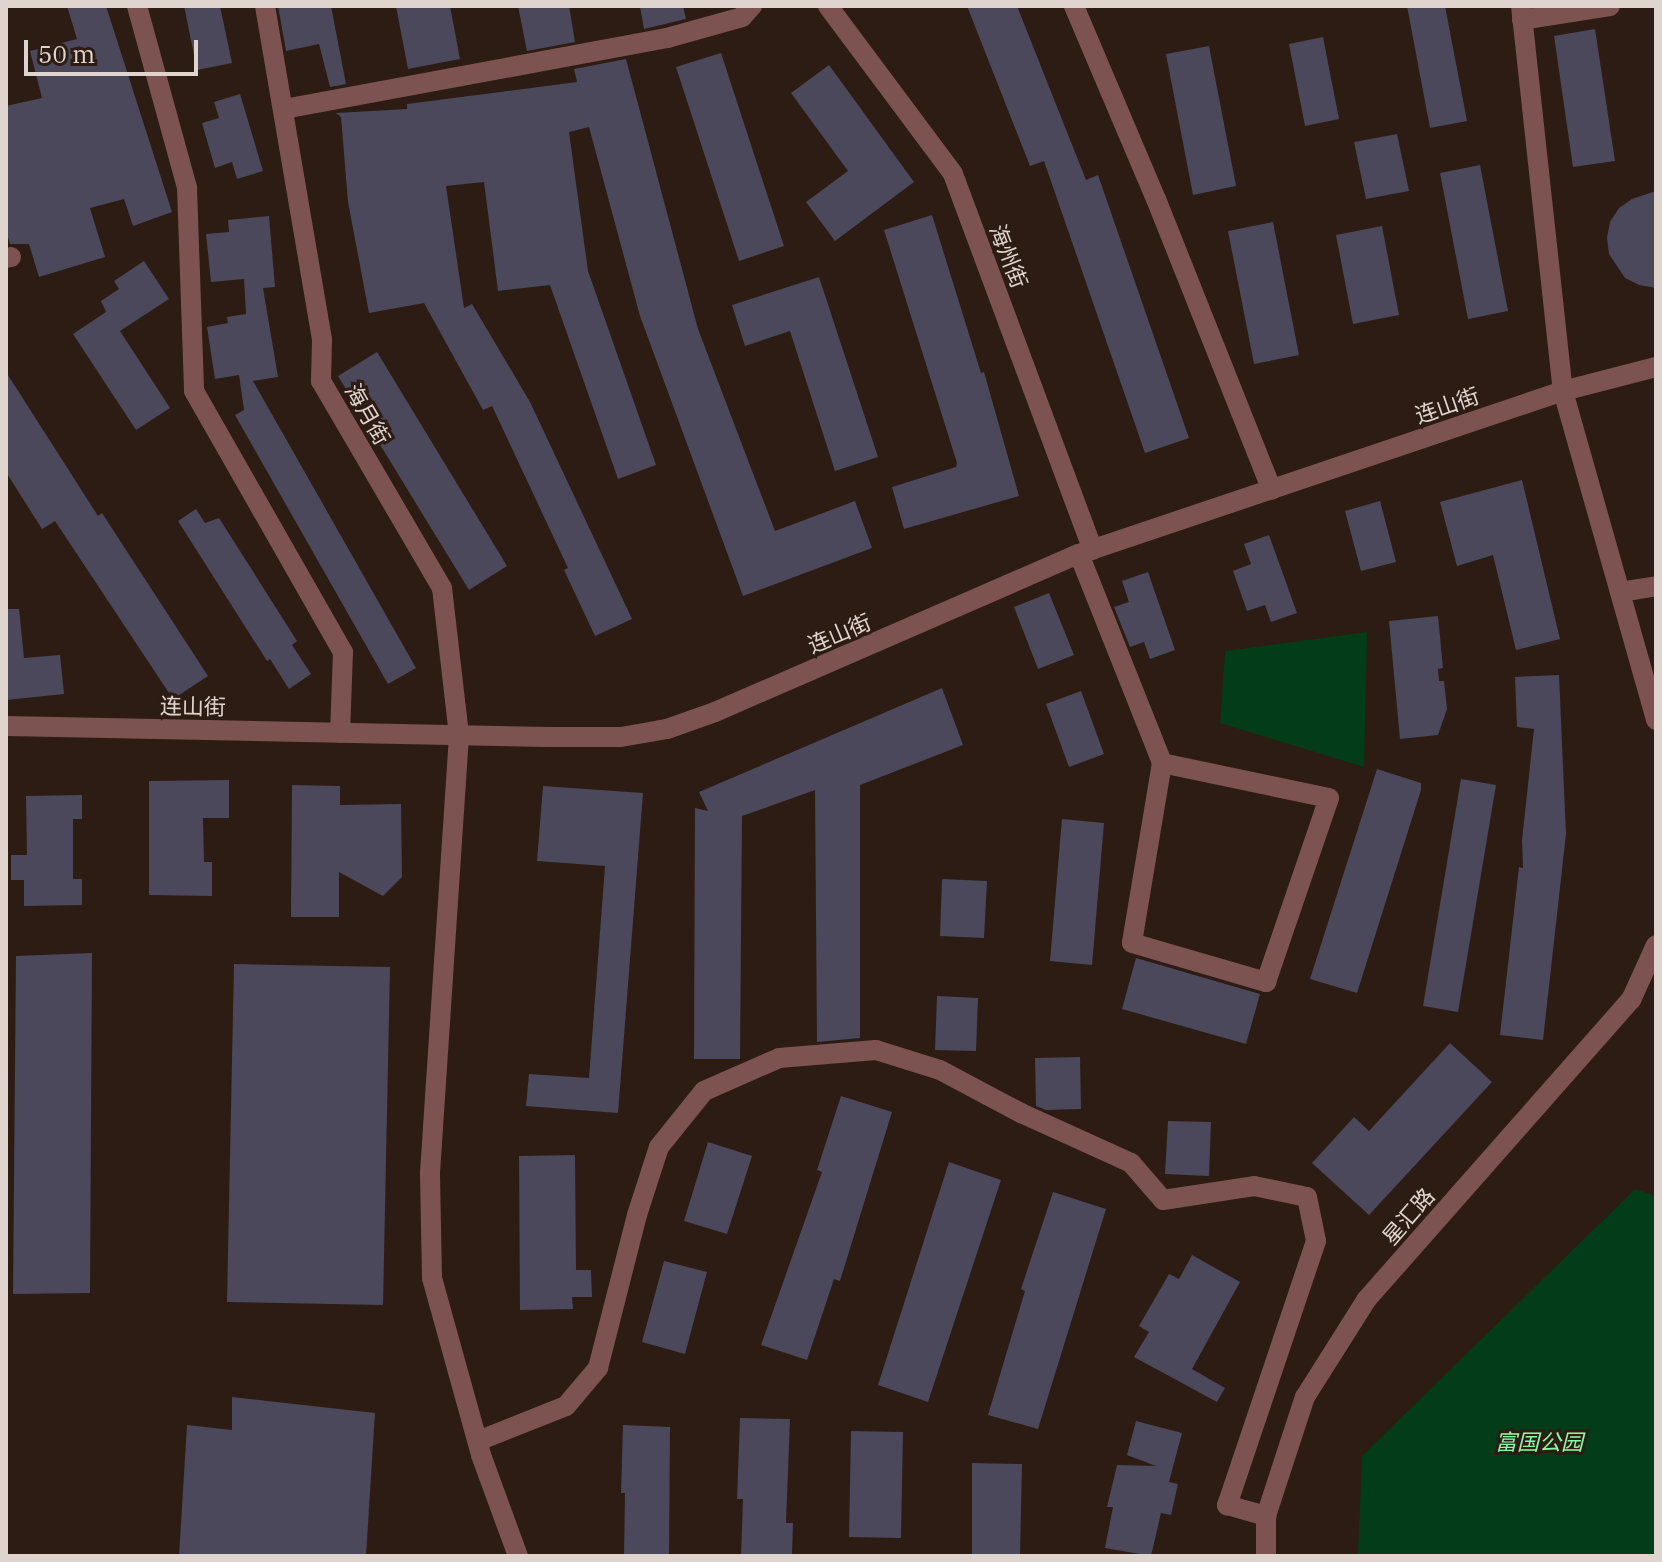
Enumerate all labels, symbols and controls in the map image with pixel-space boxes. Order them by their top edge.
scale bar [28,24,202,74]
text: 50 m [38,38,95,70]
street label: 海州街 [985,220,1033,292]
street label: 海月街 [340,379,396,449]
street label: 连山街 [1412,382,1482,428]
street label: 连山街 [803,608,875,658]
street label: 连山街 [160,692,226,720]
street label: 星汇路 [1376,1182,1440,1250]
park label: 富国公园 [1495,1429,1583,1455]

